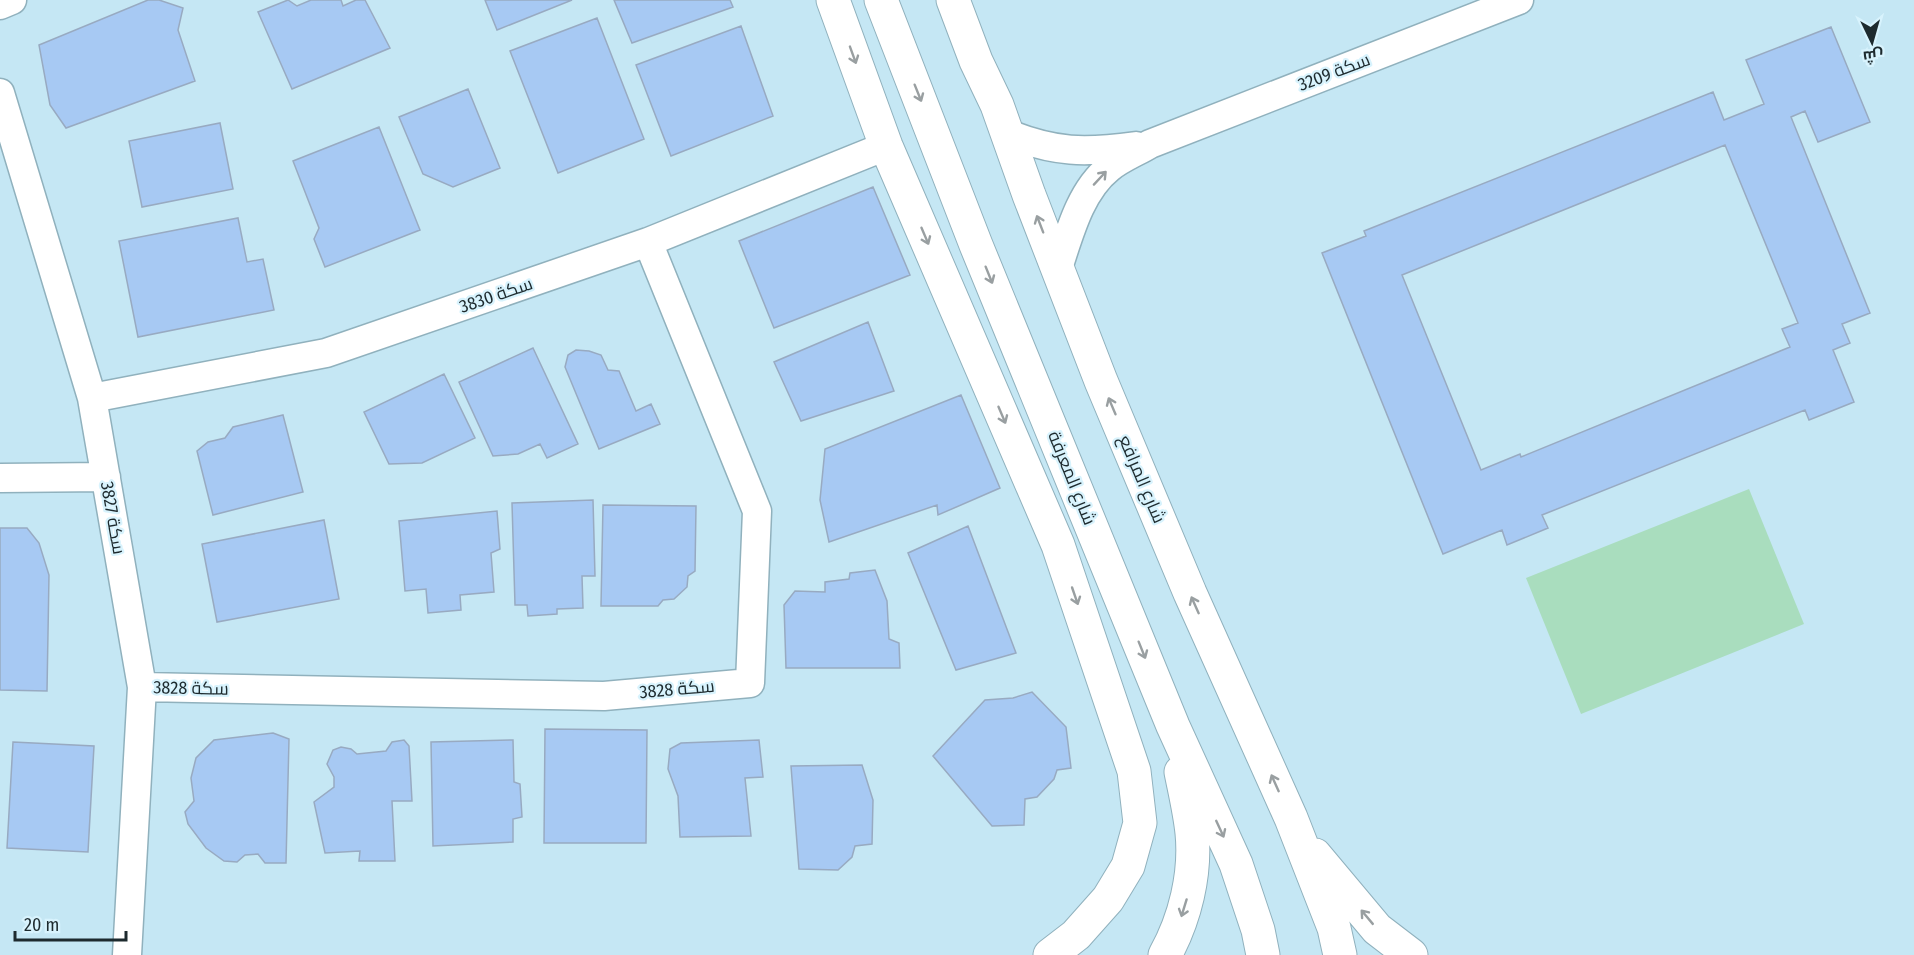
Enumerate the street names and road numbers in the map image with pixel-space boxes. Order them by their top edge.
street label: سكة 3209 [1295,48,1373,96]
street label: سكة 3830 [456,272,536,318]
street label: شارع المعرفة [1042,428,1101,528]
street label: شارع المرافع [1113,432,1170,527]
street label: سكة 3827 [96,480,130,556]
street label: سكة 3828 [639,675,715,703]
street label: سكة 3828 [153,676,229,700]

